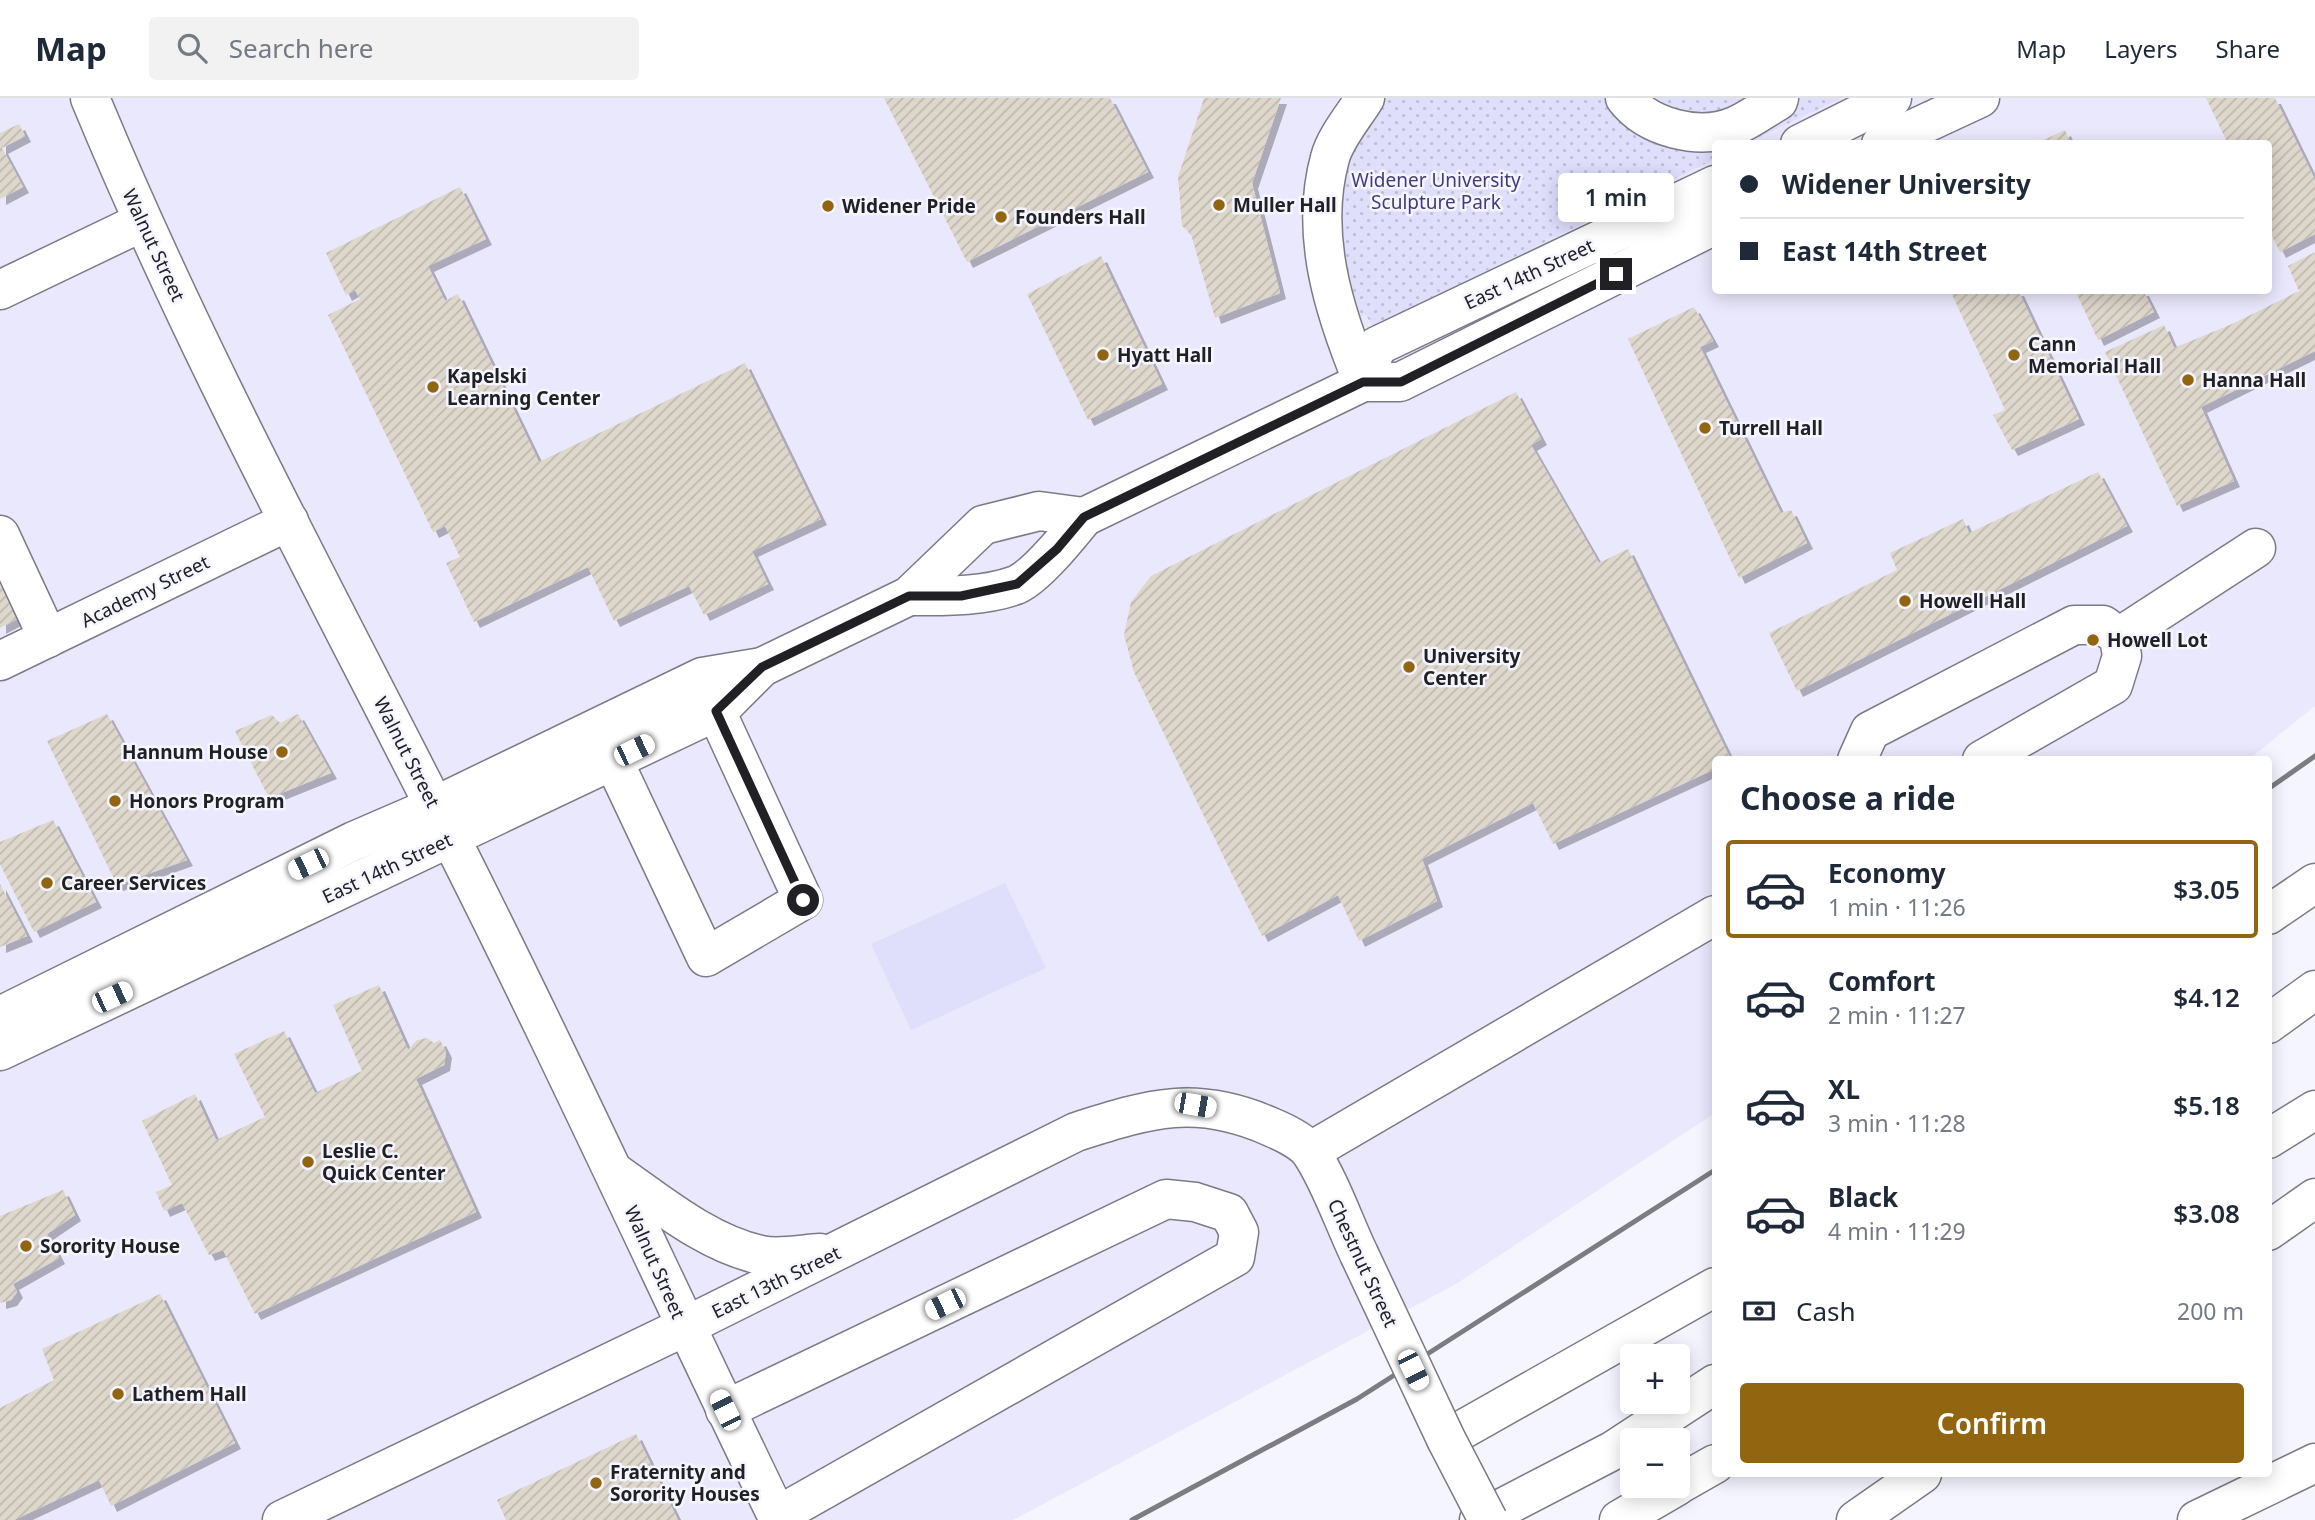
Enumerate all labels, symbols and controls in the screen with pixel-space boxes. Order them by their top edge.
search box [149,17,639,80]
text: Map [35,26,107,71]
icon: search [173,29,211,67]
text: Search here [229,30,373,66]
text: Map [2016,32,2066,65]
text: Layers [2104,32,2178,65]
text: Share [2216,32,2280,65]
text: Widener University [1782,166,2031,202]
park label: Widener University Sculpture Park [1351,167,1521,215]
callout: 1 min [1558,172,1674,222]
text: 1 min [1585,181,1647,213]
street label: Walnut Street [117,185,191,306]
place label: Muller Hall [1233,192,1337,218]
place label: Widener Pride [842,193,976,219]
marker: Muller Hall [1211,197,1227,213]
marker: Widener Pride [820,198,836,214]
place label: Founders Hall [1015,204,1146,230]
marker: Founders Hall [993,209,1009,225]
street label: East 14th Street [1460,232,1598,315]
text: East 14th Street [1782,233,1987,269]
route end [1600,258,1632,290]
place label: Cann Memorial Hall [2028,331,2161,379]
place label: Hyatt Hall [1117,342,1212,368]
marker: Hyatt Hall [1095,347,1111,363]
marker: Cann Memorial Hall [2006,347,2022,363]
place label: Kapelski Learning Center [447,363,601,411]
place label: Hanna Hall [2202,367,2306,393]
marker: Hanna Hall [2180,372,2196,388]
marker: Kapelski Learning Center [425,379,441,395]
place label: Turrell Hall [1719,415,1823,441]
marker: Turrell Hall [1697,420,1713,436]
street label: Academy Street [76,549,214,633]
place label: Howell Hall [1919,588,2026,614]
marker: Howell Hall [1897,593,1913,609]
place label: Howell Lot [2107,627,2208,653]
marker: Howell Lot [2085,632,2101,648]
place label: University Center [1423,643,1521,691]
marker: University Center [1401,659,1417,675]
street label: Walnut Street [368,692,446,812]
car [611,731,658,769]
place label: Hannum House [122,739,268,765]
marker: Hannum House [274,744,290,760]
text: Choose a ride [1740,776,1956,819]
place label: Honors Program [129,788,284,814]
marker: Honors Program [107,793,123,809]
street label: East 14th Street [318,826,456,909]
car [285,845,332,883]
text: Economy [1828,855,1946,891]
icon: car [1744,858,1807,921]
place label: Career Services [61,870,206,896]
text: $3.05 [2173,871,2240,907]
marker: Career Services [39,875,55,891]
route start [787,884,819,916]
text: 1 min · 11:26 [1828,891,1966,923]
text: Comfort [1828,963,1936,999]
icon: car [1744,966,1807,1029]
car [89,979,136,1015]
text: $4.12 [2173,979,2240,1015]
text: 2 min · 11:27 [1828,999,1966,1031]
text: XL [1828,1071,1860,1107]
icon: car [1744,1074,1807,1137]
text: $5.18 [2173,1087,2240,1123]
car [1173,1091,1218,1119]
text: 3 min · 11:28 [1828,1107,1966,1139]
place label: Leslie C. Quick Center [322,1138,446,1186]
marker: Leslie C. Quick Center [300,1154,316,1170]
text: Black [1828,1179,1898,1215]
icon: car [1744,1182,1807,1245]
street label: Chestnut Street [1322,1195,1404,1331]
text: $3.08 [2173,1195,2240,1231]
street label: Walnut Street [618,1201,692,1323]
text: 4 min · 11:29 [1828,1215,1966,1247]
place label: Sorority House [40,1233,180,1259]
marker: Sorority House [18,1238,34,1254]
street label: East 13th Street [707,1239,845,1324]
car [922,1285,969,1323]
icon: cash [1740,1292,1778,1330]
text: Cash [1796,1293,1856,1329]
text: 200 m [2177,1295,2244,1327]
map controls [1620,1344,1690,1498]
button: + [1620,1344,1690,1414]
car [1395,1347,1432,1393]
place label: Lathem Hall [132,1381,247,1407]
button: Confirm [1740,1383,2244,1463]
marker: Lathem Hall [110,1386,126,1402]
car [707,1387,744,1433]
button: − [1620,1428,1690,1498]
place label: Fraternity and Sorority Houses [610,1459,760,1507]
marker: Fraternity and Sorority Houses [588,1475,604,1491]

